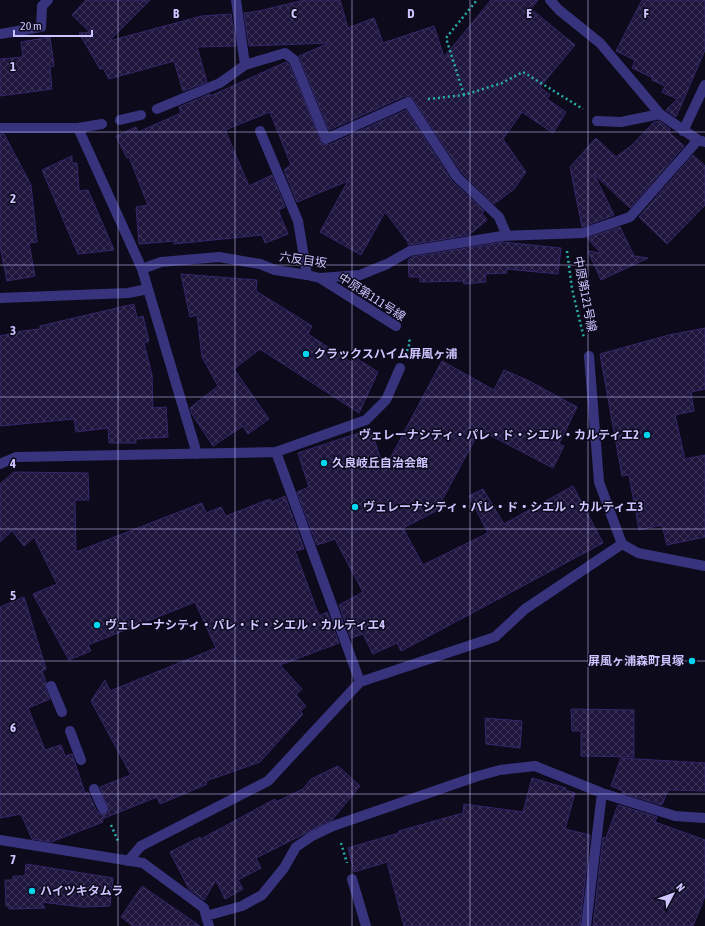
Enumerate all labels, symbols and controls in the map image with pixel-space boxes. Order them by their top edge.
text: B [173,6,180,21]
text: C [291,6,297,21]
text: D [407,6,415,21]
text: E [526,6,532,21]
text: F [643,6,649,21]
scale bar [14,12,92,38]
text: 20 m [20,19,42,33]
text: 1 [10,59,16,74]
text: 2 [10,191,16,206]
street label: 六反目坂 [278,250,328,270]
street label: 中原第121号線 [571,255,599,333]
street label: 中原第111号線 [336,270,408,324]
text: 3 [10,323,16,338]
place label: クラックスハイム屛風ヶ浦 [314,347,457,361]
marker: クラックスハイム屛風ヶ浦 [301,349,311,359]
place label: ヴェレーナシティ・パレ・ド・シエル・カルティエ2 [359,428,639,442]
marker: ヴェレーナシティ・パレ・ド・シエル・カルティエ2 [642,430,652,440]
text: 4 [9,456,16,471]
place label: 久良岐丘自治会館 [332,456,428,470]
marker: 久良岐丘自治会館 [319,458,329,468]
place label: ヴェレーナシティ・パレ・ド・シエル・カルティエ3 [363,500,644,514]
marker: ヴェレーナシティ・パレ・ド・シエル・カルティエ3 [350,502,360,512]
text: 5 [10,588,16,603]
place label: ヴェレーナシティ・パレ・ド・シエル・カルティエ4 [105,618,386,632]
marker: ヴェレーナシティ・パレ・ド・シエル・カルティエ4 [92,620,102,630]
place label: 屏風ヶ浦森町貝塚 [588,654,684,668]
marker: 屏風ヶ浦森町貝塚 [687,656,697,666]
text: 6 [10,720,16,735]
text: 7 [10,852,16,867]
north arrow [653,874,693,914]
text: N [674,881,687,894]
place label: ハイツキタムラ [40,884,123,898]
marker: ハイツキタムラ [27,886,37,896]

